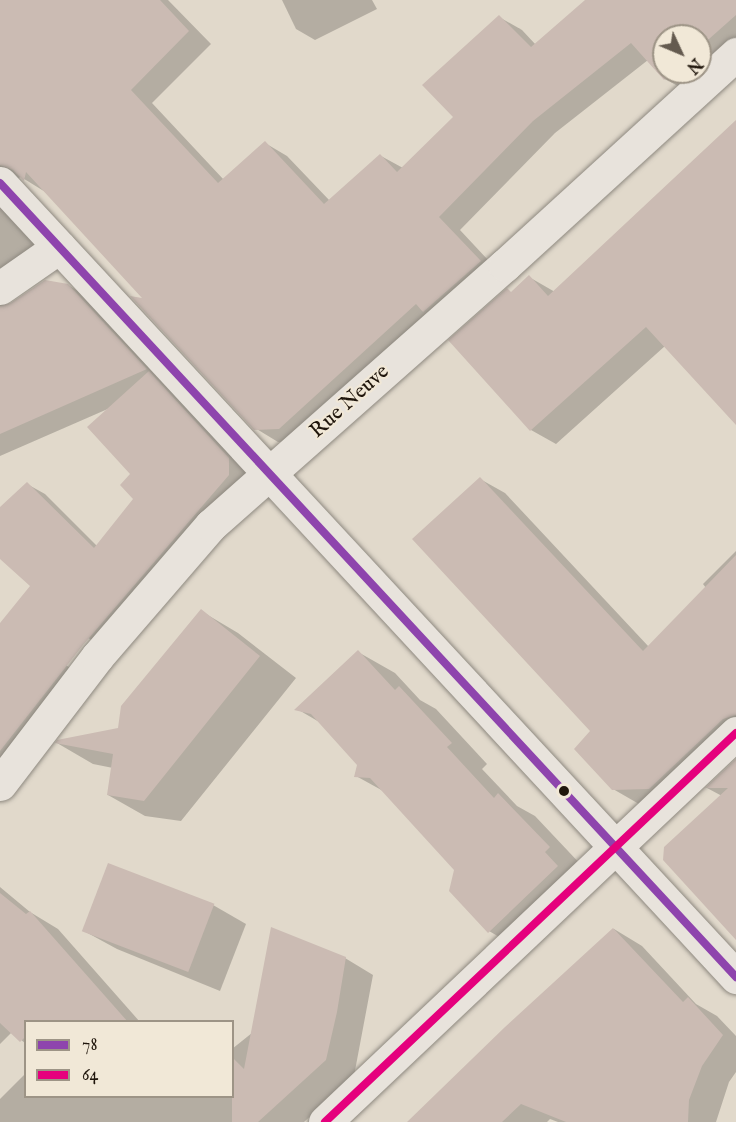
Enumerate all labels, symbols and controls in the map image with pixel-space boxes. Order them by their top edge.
north arrow [652,24,712,84]
text: N [682,53,706,77]
street label: Rue Neuve [305,360,395,444]
unlabelled marker [558,785,570,797]
legend [24,1020,234,1098]
text: 78 [82,1034,97,1057]
text: 64 [82,1064,98,1087]

